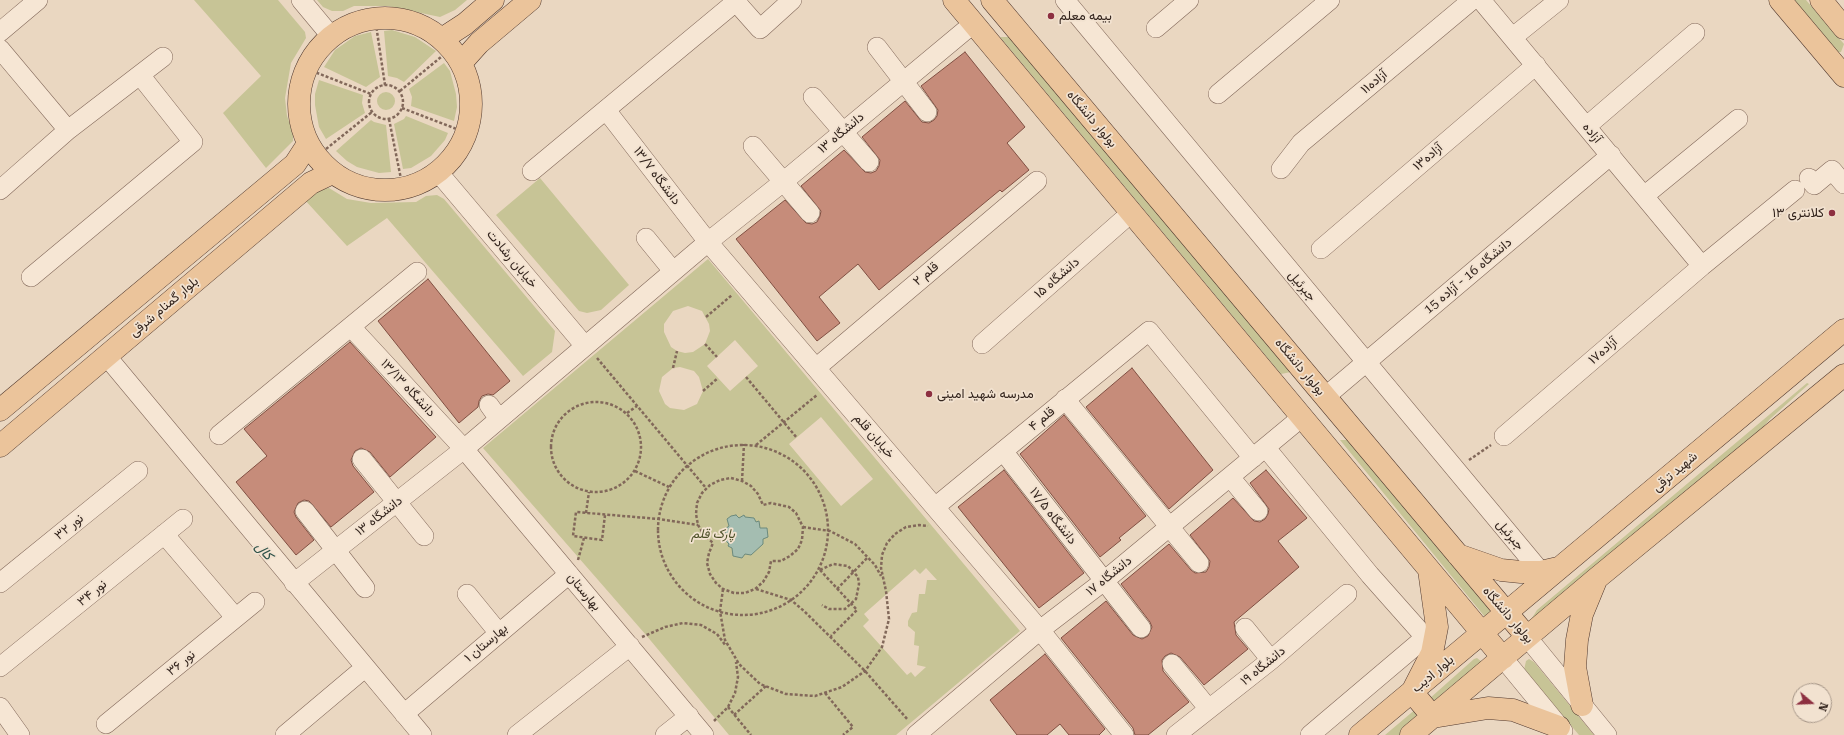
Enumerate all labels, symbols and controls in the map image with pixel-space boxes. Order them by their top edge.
place label: بیمه معلم [1059,8,1112,24]
marker: بیمه معلم [1046,11,1056,21]
street label: آزاده۱۱ [1358,67,1390,97]
street label: بولوار دانشگاه [1064,87,1120,151]
street label: دانشگاه ۱۳ [815,109,867,157]
street label: آزاده [1579,120,1605,146]
street label: آزاده۱۳ [1410,140,1446,174]
street label: دانشگاه ۱۳/۷ [630,144,684,208]
place label: کلانتری ۱۳ [1772,205,1824,221]
marker: کلانتری ۱۳ [1827,208,1837,218]
street label: خیابان رشادت [483,227,541,291]
street label: دانشگاه 16 - آزاده 15 [1421,235,1515,317]
street label: دانشگاه ۱۵ [1031,254,1083,302]
street label: قلم ۲ [910,259,942,289]
street label: جبرئیل [1285,268,1319,304]
street label: بلوار گمنام شرقی [126,274,202,340]
street label: آزاده۱۷ [1585,334,1621,368]
street label: بولوار دانشگاه [1272,335,1328,399]
street label: دانشگاه ۱۳/۱۳ [377,356,439,420]
place label: مدرسه شهید امینی [937,386,1034,402]
marker: مدرسه شهید امینی [924,389,934,399]
street label: قلم ۴ [1026,404,1058,434]
street label: خیابان قلم [850,410,898,462]
street label: شهید ترقی [1649,449,1701,495]
street label: دانشگاه ۱۷/۵ [1026,484,1080,548]
street label: دانشگاه ۱۳ [352,493,406,539]
street label: نور ۳۲ [51,511,87,543]
street label: جبرئیل [1493,517,1527,553]
park label: پارک قلم [691,526,735,542]
water label: کال [252,538,276,564]
street label: دانشگاه ۱۷ [1083,553,1135,599]
street label: بهارستان [564,570,604,614]
street label: نور ۳۴ [74,576,110,610]
street label: بولوار دانشگاه [1479,584,1537,646]
street label: بهارستان ۱ [461,620,511,666]
street label: دانشگاه ۱۹ [1237,643,1289,689]
street label: نور ۳۶ [164,647,198,679]
street label: بلوار ادیب [1409,652,1457,696]
north arrow [1792,683,1832,723]
text: N [1815,701,1830,713]

